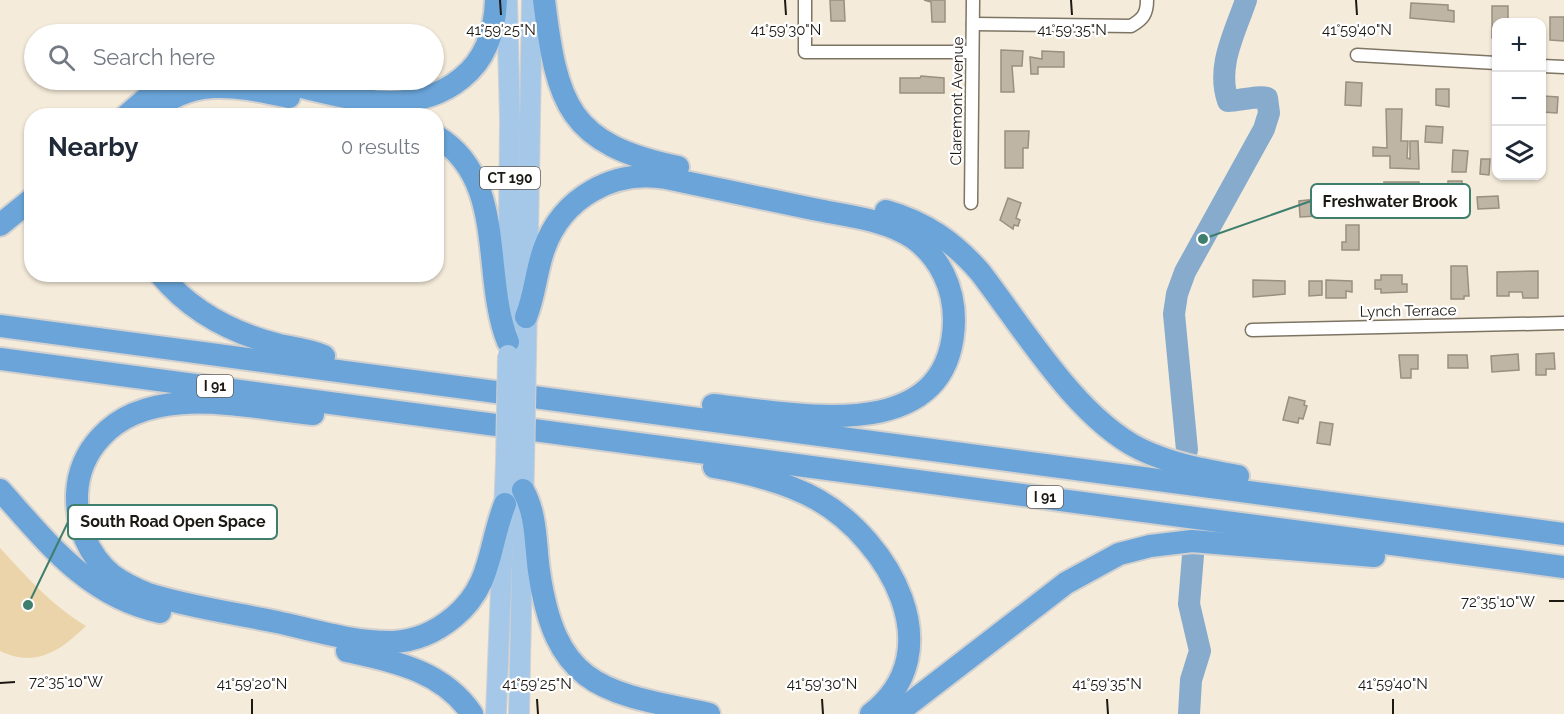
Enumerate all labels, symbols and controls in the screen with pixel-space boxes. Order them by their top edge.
map controls [1492,18,1546,180]
button: + [1492,18,1546,72]
text: 41°59'25"N [466,21,536,39]
text: 41°59'30"N [751,21,821,39]
text: 41°59'35"N [1037,21,1107,39]
text: 41°59'40"N [1322,21,1392,39]
search box [24,24,444,90]
street label: Claremont Avenue [947,36,967,166]
icon: search [45,41,78,74]
text: Search here [93,44,215,70]
button: − [1492,72,1546,126]
button: layers [1492,126,1546,180]
text: Nearby [48,132,138,162]
text: 0 results [341,135,420,159]
road number: CT 190 [480,167,540,189]
callout: Freshwater Brook [1311,184,1470,218]
text: Freshwater Brook [1323,192,1457,211]
street label: Lynch Terrace [1359,301,1457,321]
road number: I 91 [197,375,233,397]
road number: I 91 [1027,486,1063,508]
callout: South Road Open Space [68,505,277,539]
text: South Road Open Space [80,512,266,531]
text: 72°35'10"W [1461,593,1535,611]
text: 72°35'10"W [29,673,103,691]
text: 41°59'20"N [217,675,287,693]
text: 41°59'25"N [502,675,572,693]
text: 41°59'30"N [787,675,857,693]
text: 41°59'35"N [1072,675,1142,693]
text: 41°59'40"N [1358,675,1428,693]

